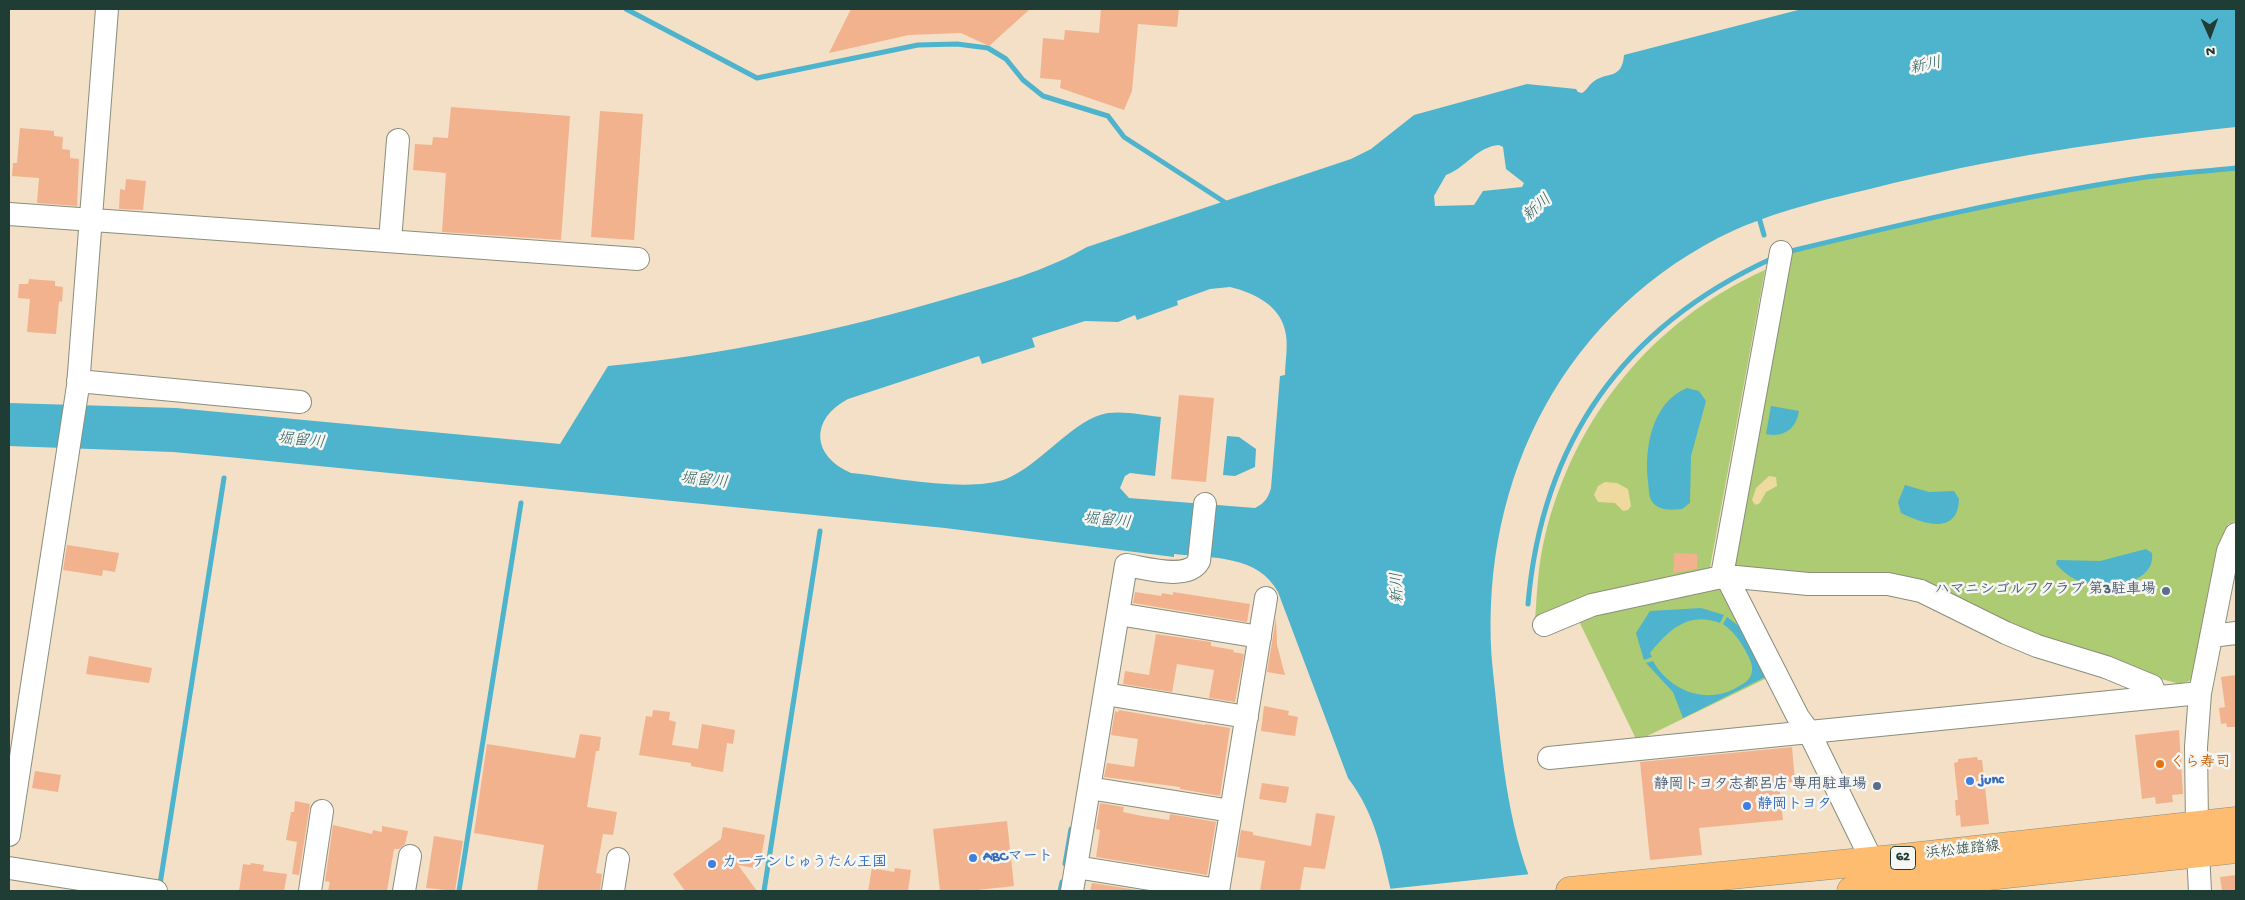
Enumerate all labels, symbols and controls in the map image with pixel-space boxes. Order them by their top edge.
north arrow [2185,10,2235,60]
text: N [2206,42,2215,59]
water label: 新川 [1908,54,1944,80]
water label: 新川 [1520,191,1556,227]
water label: 堀留川 [276,430,326,454]
water label: 堀留川 [679,470,729,494]
water label: 堀留川 [1082,510,1132,534]
water label: 新川 [1389,572,1409,604]
place label: ハマニシゴルフクラブ 第3駐車場 [1935,582,2156,600]
marker: ハマニシゴルフクラブ 第3駐車場 [2160,585,2172,597]
place label: くら寿司 [2170,755,2230,773]
marker: くら寿司 [2154,758,2166,770]
place label: junc [1980,772,2004,790]
marker: junc [1964,775,1976,787]
place label: 静岡トヨタ志都呂店 専用駐車場 [1653,777,1867,795]
marker: 静岡トヨタ志都呂店 専用駐車場 [1871,780,1883,792]
place label: 静岡トヨタ [1757,797,1832,815]
marker: 静岡トヨタ [1741,800,1753,812]
street label: 浜松雄踏線 [1925,838,2001,864]
road number: 62 [1890,846,1916,870]
place label: ABCマート [983,849,1053,867]
marker: ABCマート [967,852,979,864]
place label: カーテンじゅうたん王国 [722,855,887,873]
marker: カーテンじゅうたん王国 [706,858,718,870]

